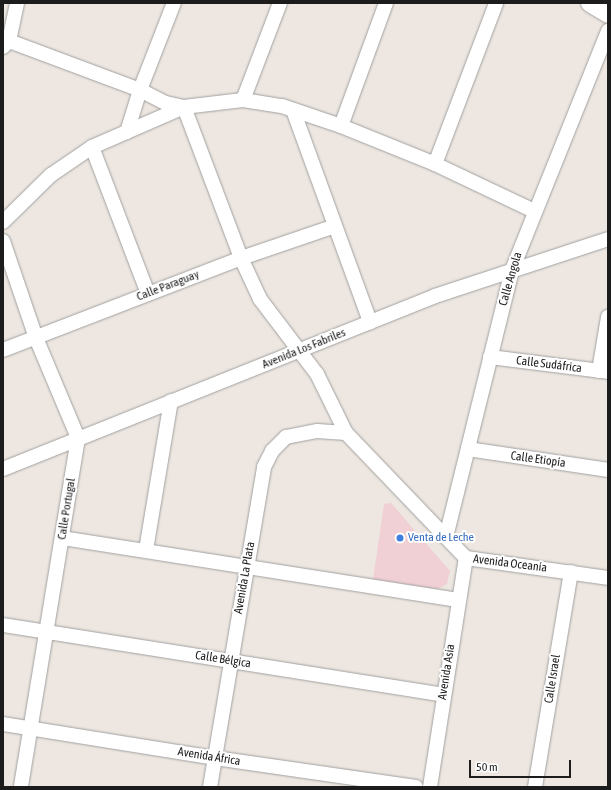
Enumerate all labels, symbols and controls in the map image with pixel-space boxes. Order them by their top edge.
street label: Calle Angola [496,250,526,308]
street label: Calle Paraguay [135,267,201,305]
street label: Avenida Los Fabriles [260,326,348,372]
street label: Calle Sudáfrica [515,354,583,376]
street label: Calle Etiopía [510,449,566,471]
street label: Calle Portugal [55,477,79,541]
place label: Venta de Leche [408,531,474,545]
marker: Venta de Leche [395,533,405,543]
street label: Avenida La Plata [232,541,258,615]
street label: Avenida Oceanía [472,552,548,576]
street label: Avenida Asia [436,643,458,701]
street label: Calle Bélgica [194,648,252,672]
street label: Calle Israel [542,654,564,704]
street label: Avenida África [177,745,241,769]
scale bar [471,752,573,778]
text: 50 m [476,760,498,774]

